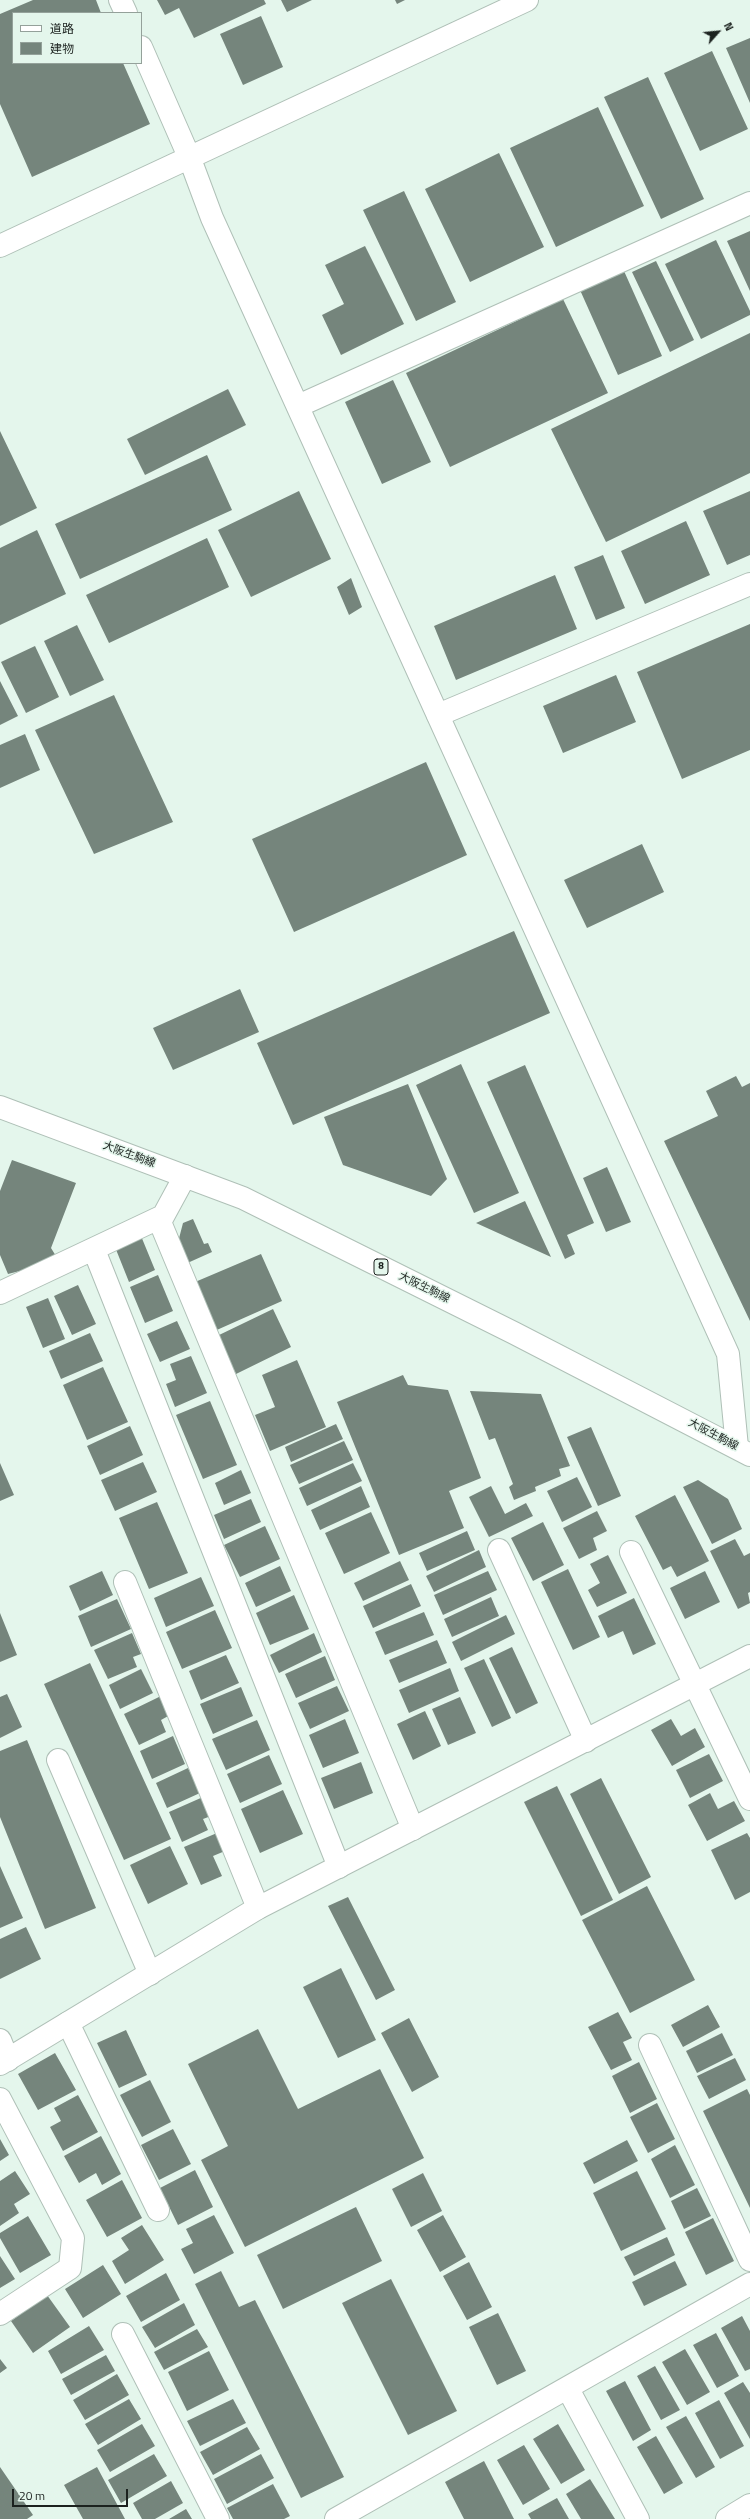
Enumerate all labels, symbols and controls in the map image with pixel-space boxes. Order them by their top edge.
legend [12,12,142,64]
north arrow [698,12,738,52]
text: 道路 [50,19,74,38]
text: N [720,20,738,34]
text: 建物 [50,39,74,58]
street label: 大阪生駒線 [101,1139,157,1171]
road number: 8 [374,1259,388,1275]
street label: 大阪生駒線 [396,1270,452,1306]
street label: 大阪生駒線 [686,1416,740,1454]
scale bar [14,2481,130,2507]
text: 20 m [19,2486,45,2505]

